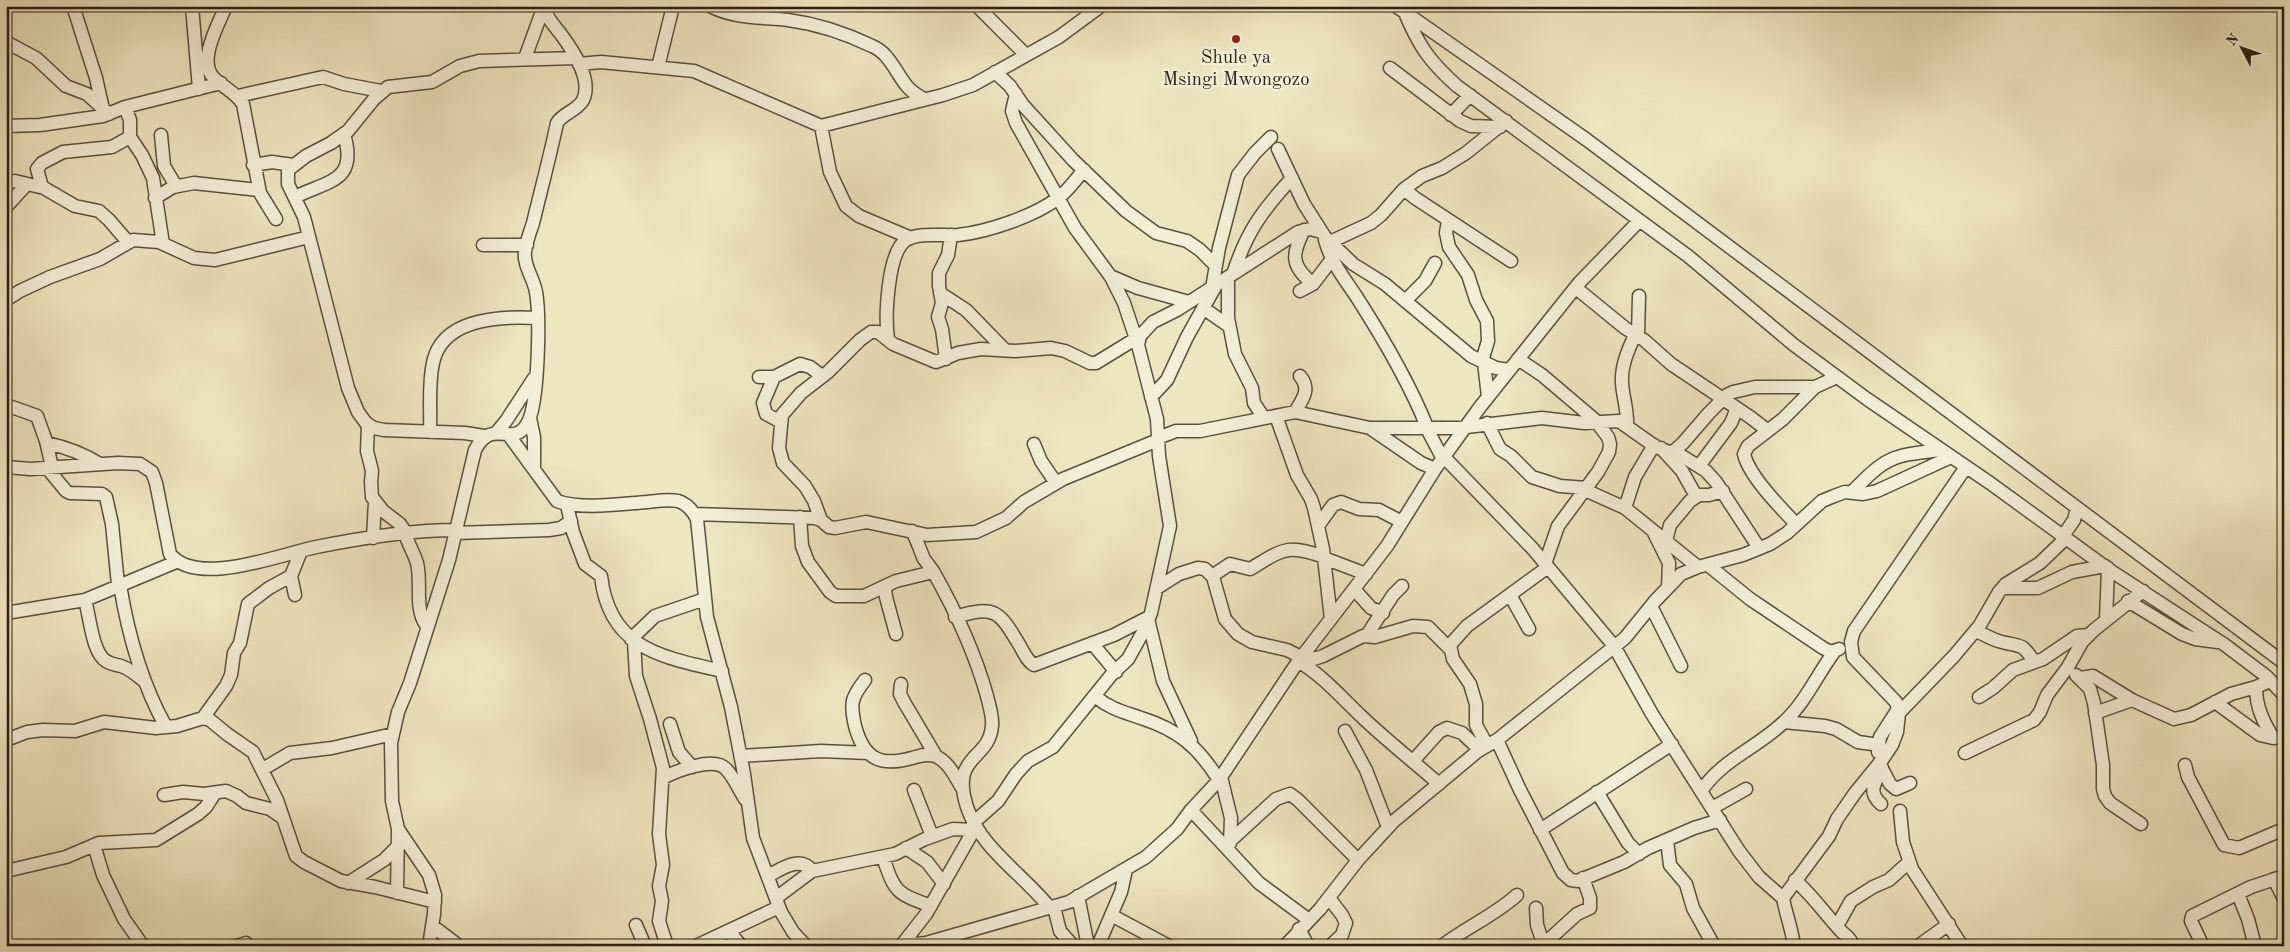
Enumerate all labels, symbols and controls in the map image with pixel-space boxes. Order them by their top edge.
north arrow [2218,22,2268,72]
text: N [2224,31,2242,49]
marker: Shule ya Msingi Mwongozo [1230,33,1242,45]
place label: Shule ya Msingi Mwongozo [1162,49,1310,90]

